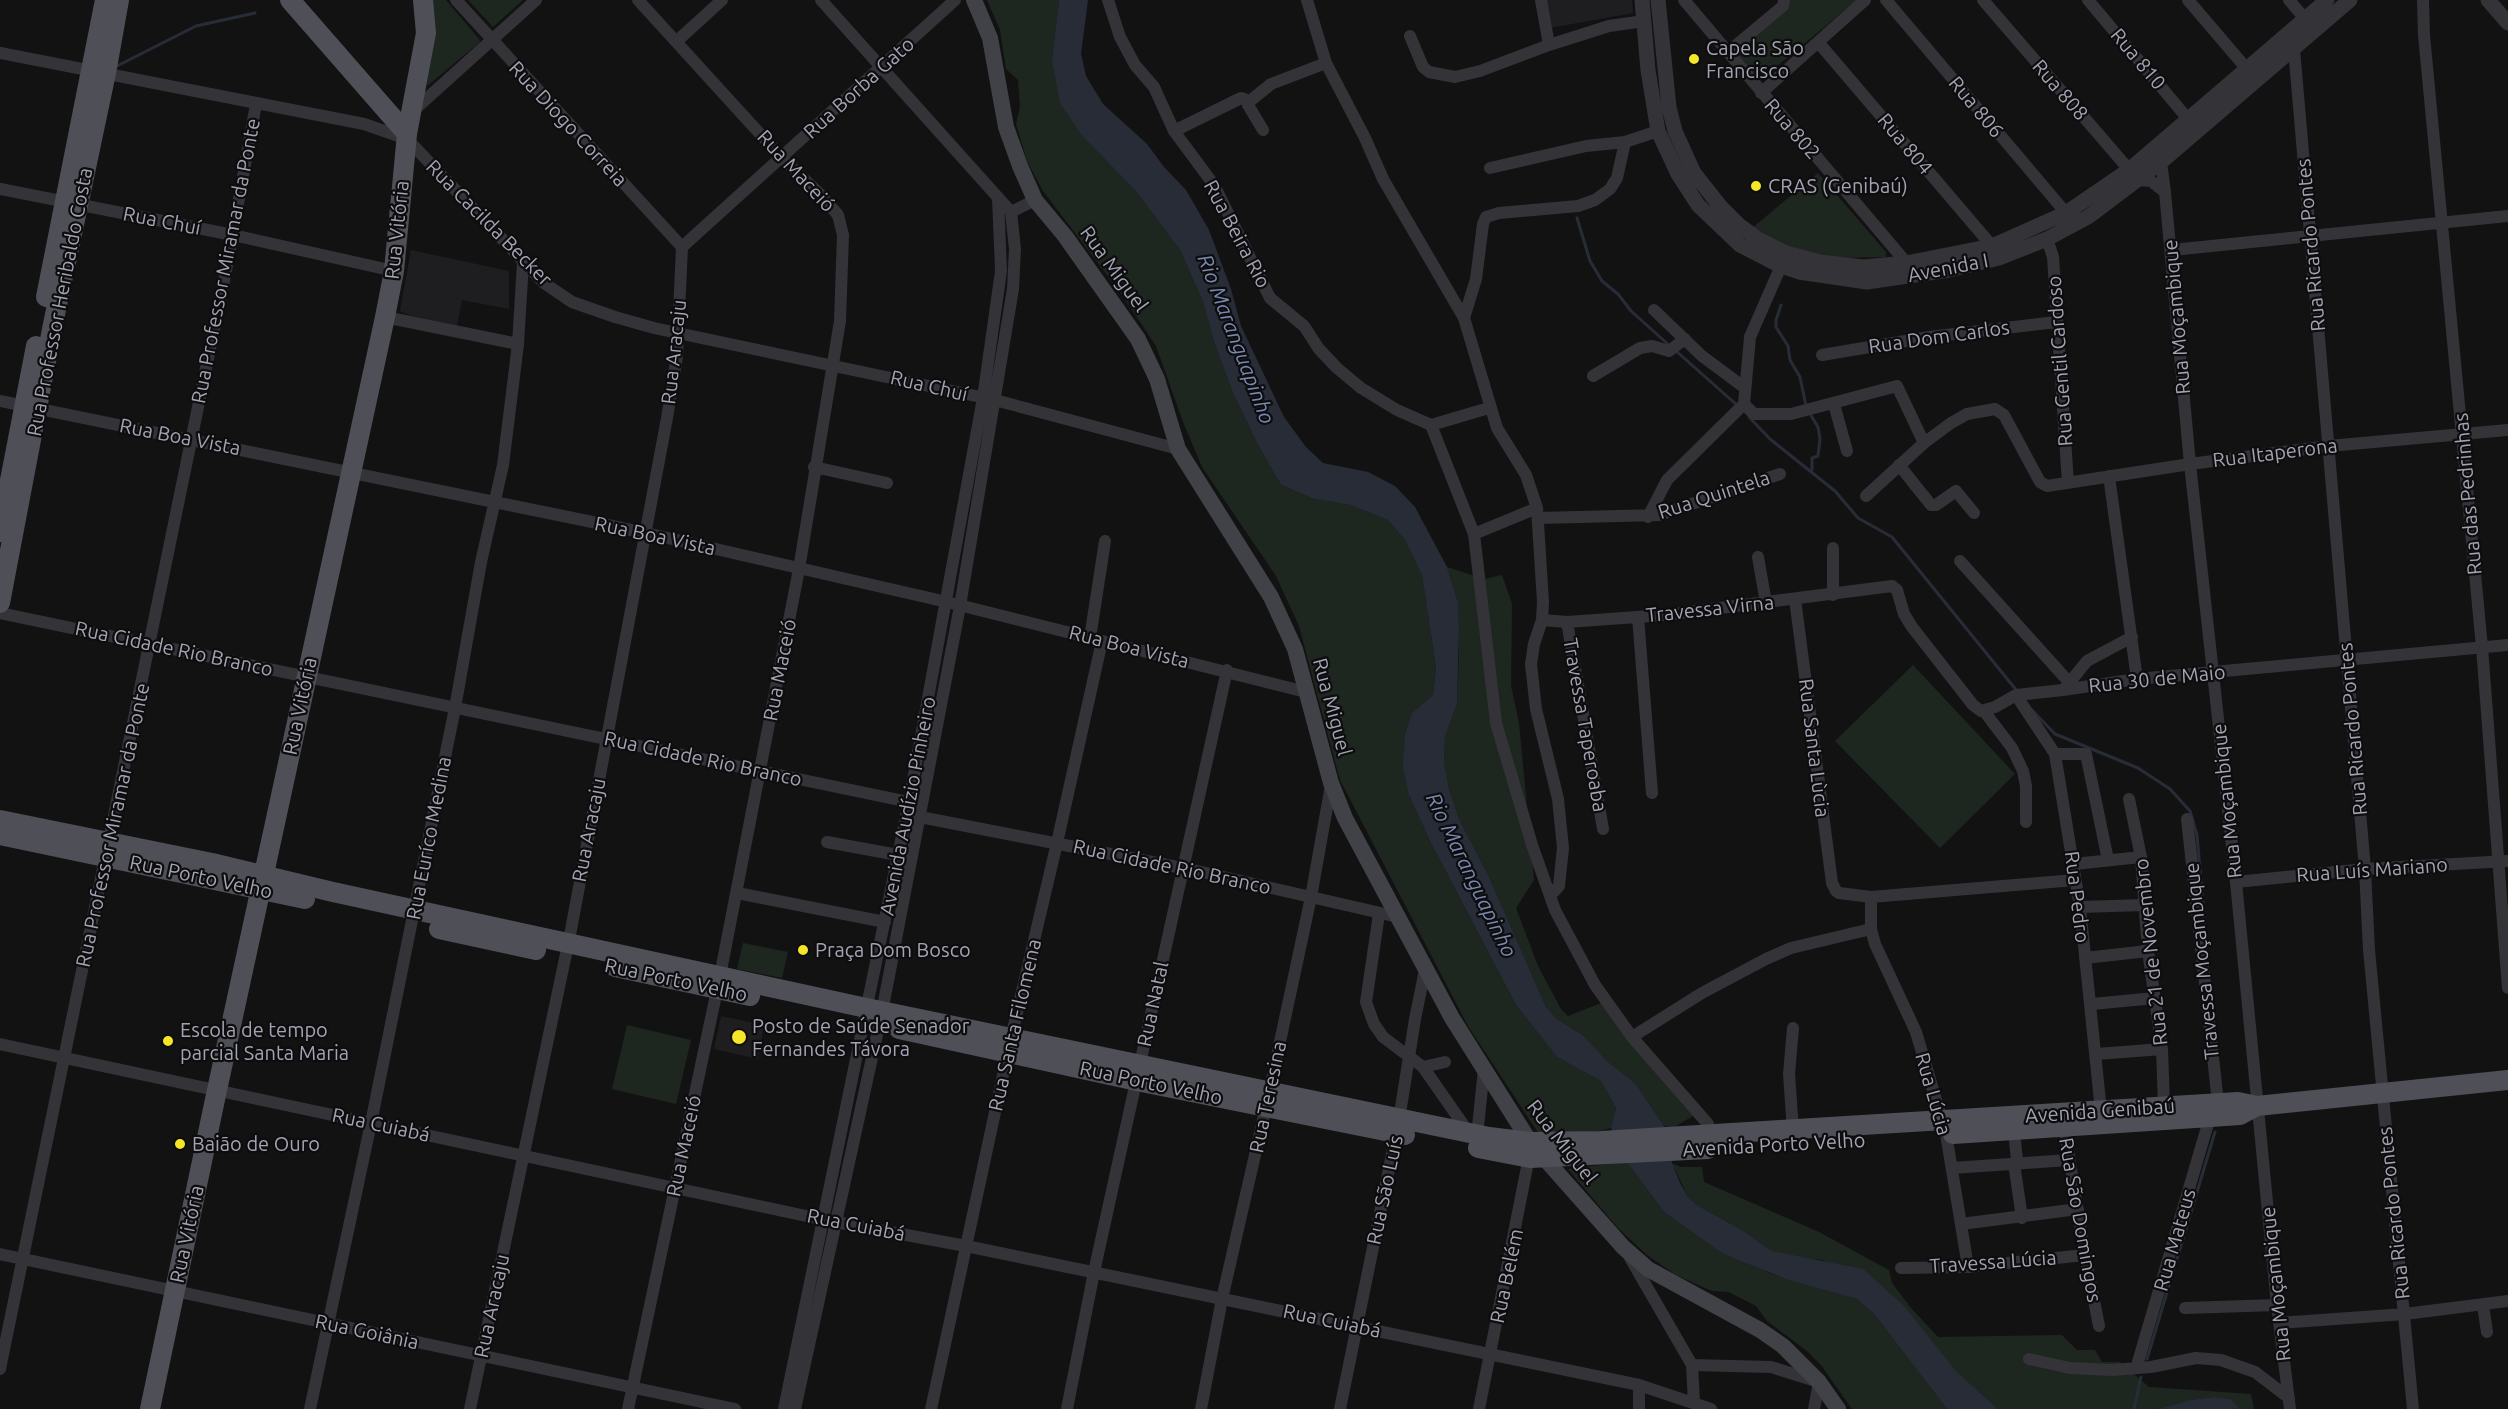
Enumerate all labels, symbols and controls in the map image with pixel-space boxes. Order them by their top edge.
street label: Rua 810 [2105,23,2171,95]
street label: Rua Borba Gato [799,32,919,144]
place label: Capela São Francisco [1706,36,1804,83]
marker: Capela São Francisco [1687,52,1701,66]
street label: Rua 808 [2027,55,2093,125]
street label: Rua Diogo Correia [504,56,632,192]
street label: Rua 806 [1943,71,2009,143]
street label: Rua 802 [1759,94,1825,164]
street label: Rua 804 [1872,108,1938,180]
street label: Rua Professor Miramar da Ponte [187,116,265,406]
street label: Rua Maceió [752,125,840,217]
street label: Rua Cacilda Becker [421,155,557,291]
street label: Rua Ricardo Pontes [2291,158,2331,332]
street label: Rua Professor Heribaldo Costa [22,166,98,438]
place label: CRAS (Genibaú) [1768,174,1908,198]
street label: Rua Beira Rio [1199,176,1275,292]
street label: Rua Vitória [380,179,414,281]
marker: CRAS (Genibaú) [1749,179,1763,193]
street label: Rua Chuí [121,202,203,240]
street label: Rua Miguel [1075,221,1153,317]
street label: Rua Moçambique [2158,239,2196,395]
street label: Avenida I [1906,248,1990,288]
water label: Rio Maranguapinho [1192,251,1280,427]
street label: Rua Gentil Cardoso [2042,275,2078,447]
street label: Rua Aracaju [657,298,691,406]
street label: Rua Dom Carlos [1867,315,2011,359]
street label: Rua Chuí [888,365,970,407]
street label: Rua das Pedrinhas [2449,412,2487,576]
street label: Rua Boa Vista [117,413,243,461]
street label: Rua Itaperona [2211,433,2339,473]
street label: Rua Quintela [1655,466,1773,524]
street label: Rua Boa Vista [592,511,718,561]
street label: Travessa Virna [1645,590,1775,628]
street label: Rua Cidade Rio Branco [73,616,275,682]
street label: Rua Maceió [758,617,802,723]
street label: Rua Boa Vista [1066,620,1192,674]
street label: Travessa Taperoaba [1558,636,1612,814]
street label: Rua Ricardo Pontes [2333,642,2373,816]
street label: Rua Vitória [278,655,322,757]
street label: Rua Miguel [1307,656,1357,758]
street label: Rua 30 de Maio [2087,660,2227,698]
street label: Rua Santa Lùcia [1794,677,1834,819]
street label: Rua Professor Miramar da Ponte [71,681,155,969]
street label: Avenida Audízio Pinheiro [875,695,941,917]
street label: Rua Moçambique [2207,723,2247,879]
street label: Rua Cidade Rio Branco [602,726,804,792]
street label: Rua Euríco Medina [401,754,457,922]
street label: Rua Aracaju [567,776,611,884]
water label: Rio Maranguapinho [1420,789,1522,961]
street label: Rua Cidade Rio Branco [1071,834,1273,900]
street label: Rua Porto Velho [127,850,275,904]
street label: Rua Pedro [2059,850,2095,944]
street label: Rua Luís Mariano [2295,853,2449,887]
street label: Rua 21 de Novembro [2129,857,2173,1047]
street label: Travessa Moçambique [2180,861,2224,1061]
street label: Rua Santa Filomena [984,937,1046,1113]
place label: Praça Dom Bosco [815,938,971,962]
marker: Praça Dom Bosco [796,943,810,957]
street label: Rua Porto Velho [602,953,750,1007]
street label: Rua Natal [1132,959,1174,1049]
place label: Posto de Saúde Senador Fernandes Távora [752,1014,969,1061]
place label: Escola de tempo parcial Santa Maria [180,1018,349,1065]
marker: Posto de Saúde Senador Fernandes Távora [730,1028,748,1046]
marker: Escola de tempo parcial Santa Maria [161,1034,175,1048]
street label: Rua Teresina [1244,1039,1292,1155]
street label: Rua Lúcia [1910,1050,1956,1138]
street label: Rua Porto Velho [1077,1056,1225,1110]
street label: Rua Maceió [662,1093,706,1199]
street label: Avenida Genibaú [2024,1094,2176,1128]
street label: Rua Miguel [1522,1095,1602,1189]
street label: Rua Cuiabá [330,1103,432,1147]
street label: Rua Ricardo Pontes [2373,1125,2415,1301]
street label: Avenida Porto Velho [1682,1128,1866,1162]
place label: Baião de Ouro [192,1132,320,1156]
street label: Rua São Luís [1362,1133,1408,1247]
street label: Rua São Domingos [2054,1136,2106,1304]
marker: Baião de Ouro [173,1137,187,1151]
street label: Rua Vitória [165,1183,209,1285]
street label: Rua Mateus [2149,1186,2201,1294]
street label: Rua Cuiabá [805,1204,907,1246]
street label: Rua Moçambique [2256,1206,2296,1362]
street label: Rua Belém [1485,1227,1529,1325]
street label: Travessa Lúcia [1929,1246,2057,1278]
street label: Rua Aracaju [469,1252,515,1360]
street label: Rua Cuiabá [1281,1299,1383,1343]
street label: Rua Goiânia [313,1309,421,1355]

